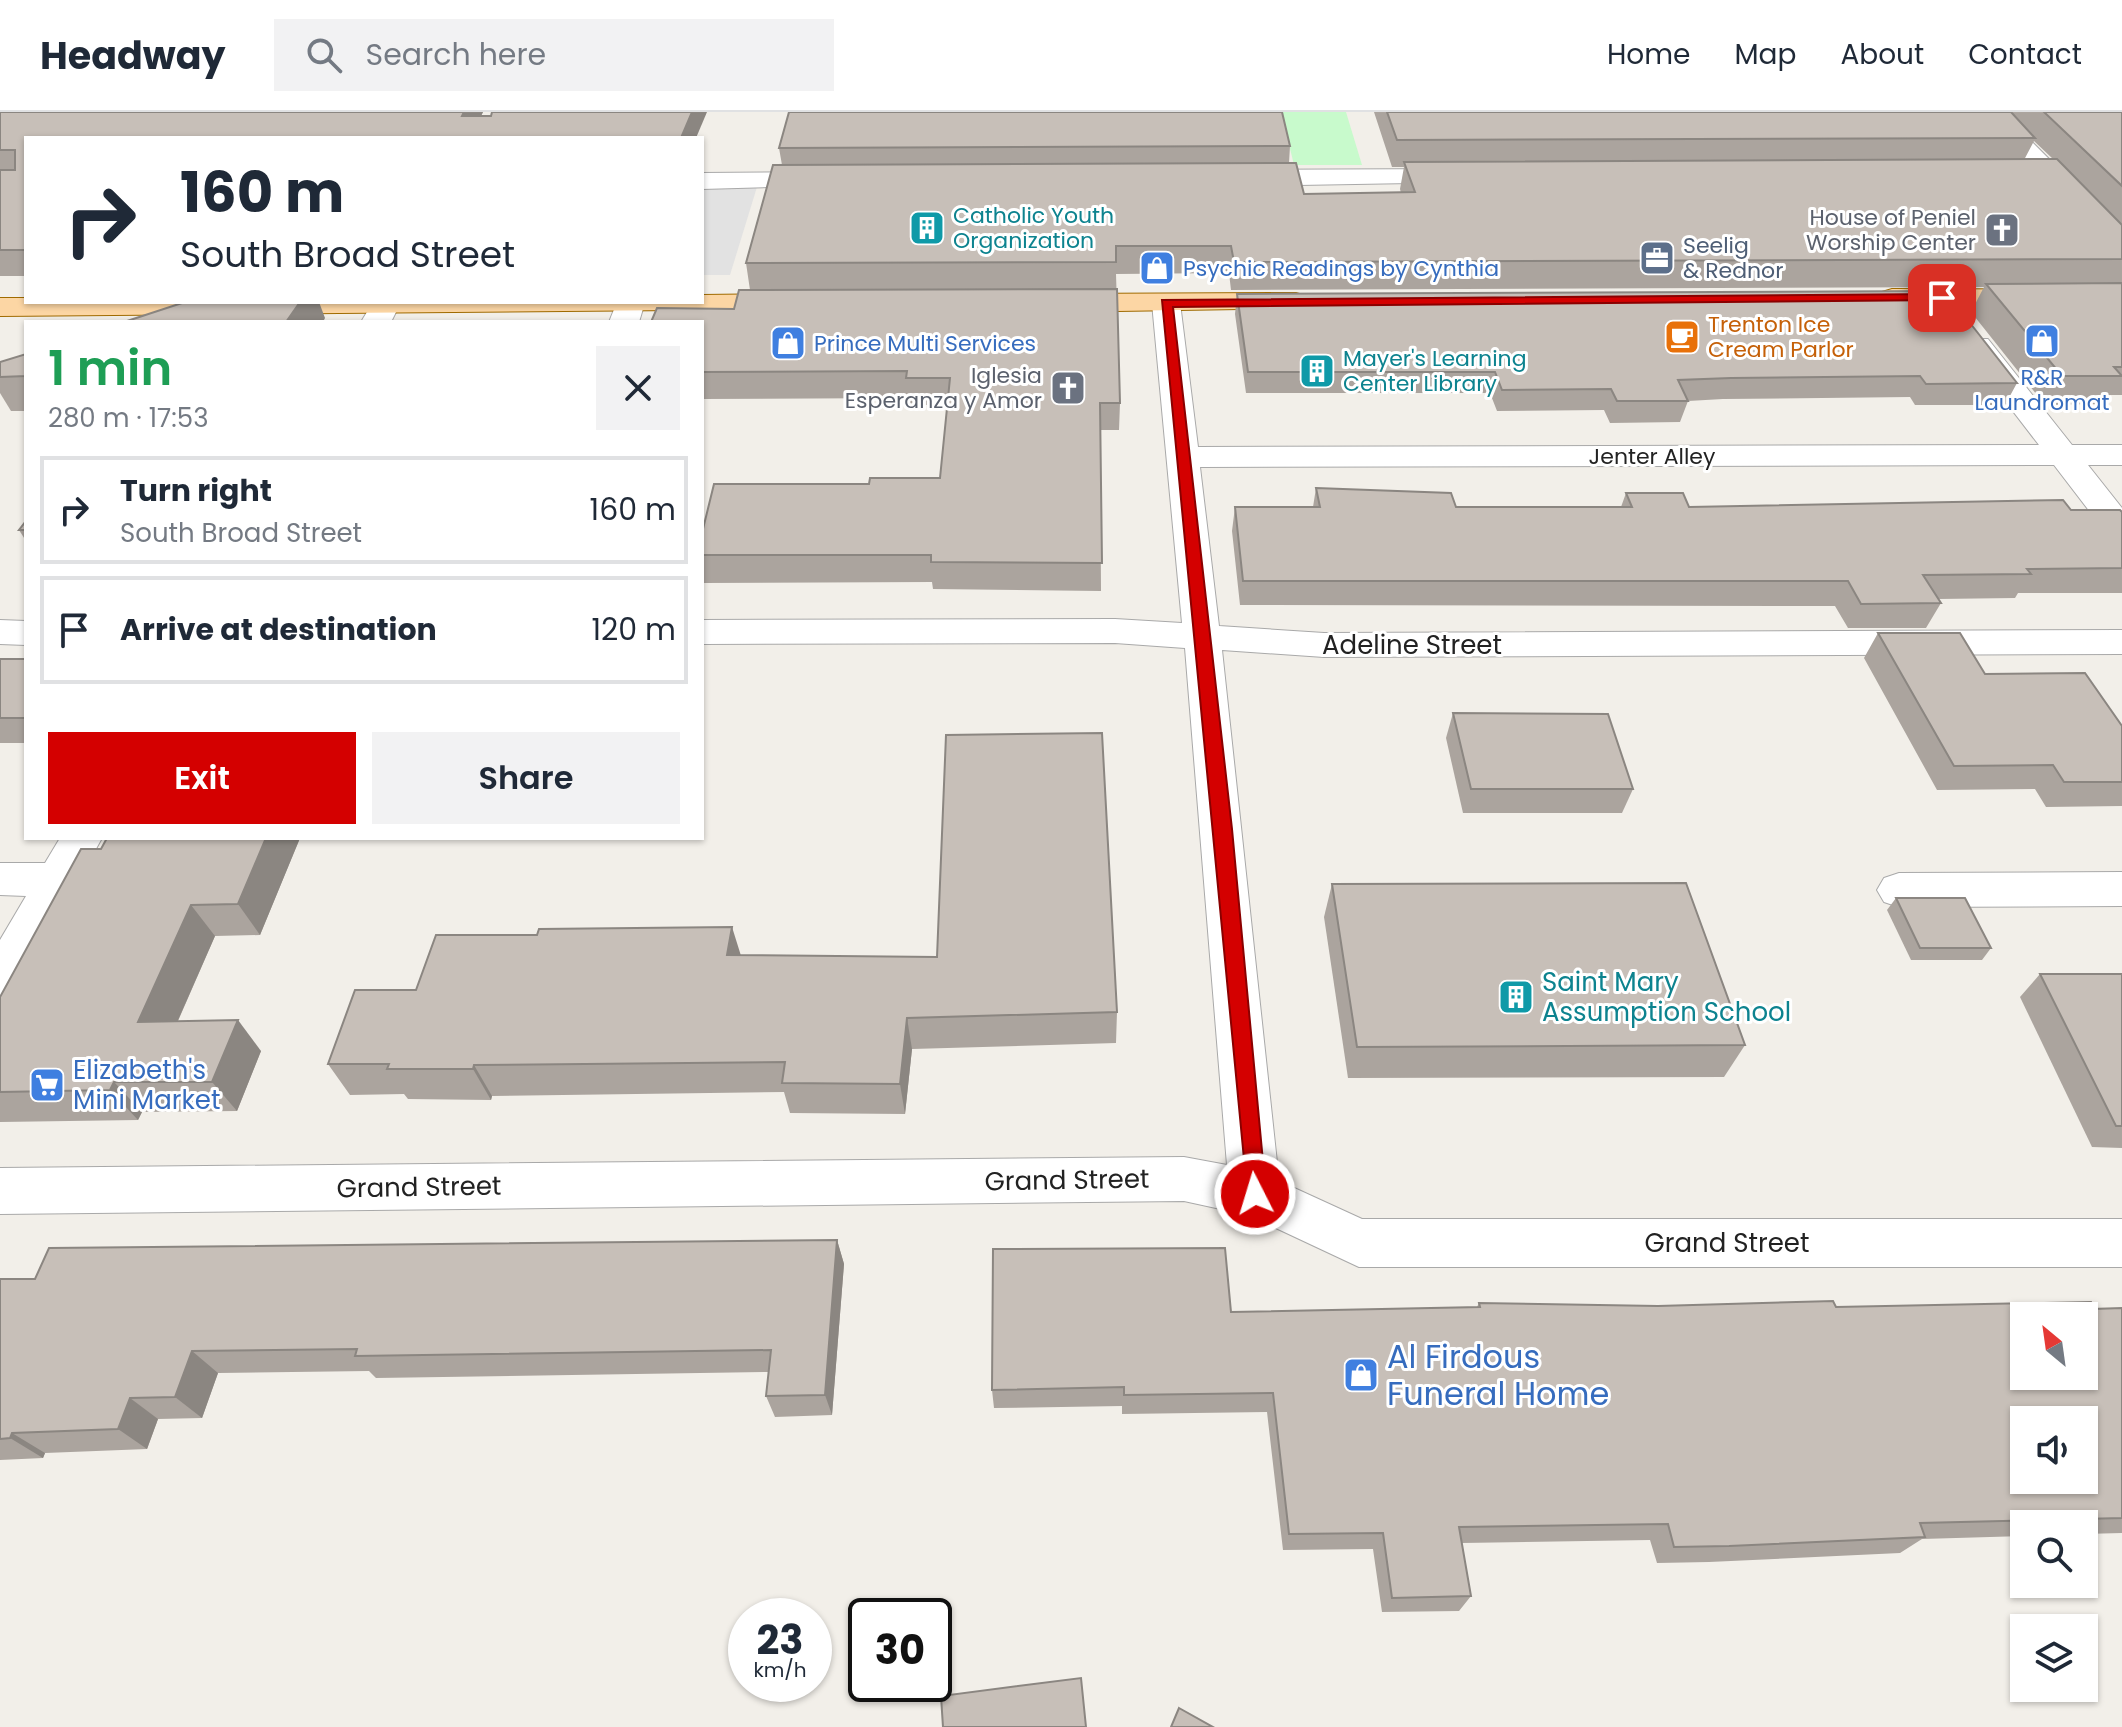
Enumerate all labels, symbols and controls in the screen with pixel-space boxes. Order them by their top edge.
search box [274,19,834,91]
text: Headway [40,29,226,82]
icon: search [302,33,346,77]
text: Search here [366,33,546,76]
text: Home [1607,35,1690,74]
text: Map [1734,35,1796,74]
text: About [1840,35,1924,74]
text: Contact [1968,35,2082,74]
text: 160 m [180,153,344,232]
icon: right [48,168,152,272]
place label: Catholic Youth Organization [953,200,1114,256]
place label: House of Peniel Worship Center [1806,202,1976,258]
building icon: Catholic Youth Organization [908,209,946,247]
church icon: House of Peniel Worship Center [1983,211,2021,249]
text: South Broad Street [180,229,515,280]
place label: Seelig & Rednor [1683,230,1783,286]
office icon: Seelig & Rednor [1638,239,1676,277]
shop icon: Psychic Readings by Cynthia [1138,249,1176,287]
place label: Psychic Readings by Cynthia [1183,253,1499,284]
pin [1908,264,1976,332]
icon: arrive [1920,276,1964,320]
place label: Trenton Ice Cream Parlor [1708,309,1854,365]
cafe icon: Trenton Ice Cream Parlor [1663,318,1701,356]
shop icon: R&R Laundromat [2023,322,2061,360]
shop icon: Prince Multi Services [769,324,807,362]
place label: Prince Multi Services [814,328,1036,359]
text: 1 min [48,335,172,402]
place label: Mayer's Learning Center Library [1343,343,1527,399]
button: close [596,346,680,430]
building icon: Mayer's Learning Center Library [1298,352,1336,390]
place label: Iglesia Esperanza y Amor [845,360,1042,416]
place label: R&R Laundromat [1974,362,2110,418]
church icon: Iglesia Esperanza y Amor [1049,369,1087,407]
text: 280 m · 17:53 [48,400,209,436]
street label: Jenter Alley [1589,441,1716,472]
text: Turn right [120,469,272,512]
icon: right [52,488,96,532]
text: 160 m [590,488,676,531]
text: South Broad Street [120,515,362,551]
icon: arrive [52,608,96,652]
text: Arrive at destination [120,608,437,651]
text: 120 m [591,608,676,651]
street label: Adeline Street [1322,627,1502,663]
button: Exit [48,732,356,824]
button: Share [372,732,680,824]
place label: Saint Mary Assumption School [1542,964,1791,1030]
building icon: Saint Mary Assumption School [1497,978,1535,1016]
place label: Elizabeth's Mini Market [73,1052,220,1118]
supermarket icon: Elizabeth's Mini Market [28,1066,66,1104]
position arrow [1213,1152,1297,1236]
street label: Grand Street [984,1161,1150,1199]
street label: Grand Street [336,1168,502,1206]
street label: Grand Street [1645,1225,1809,1261]
north arrow [2010,1302,2098,1390]
map controls [2010,1302,2098,1702]
place label: Al Firdous Funeral Home [1387,1334,1609,1416]
shop icon: Al Firdous Funeral Home [1342,1356,1380,1394]
button: sound [2010,1406,2098,1494]
button: search [2010,1510,2098,1598]
speed limit sign: 30 [848,1598,952,1702]
text: 23 [756,1612,804,1668]
button: layers [2010,1614,2098,1702]
text: km/h [753,1656,807,1684]

